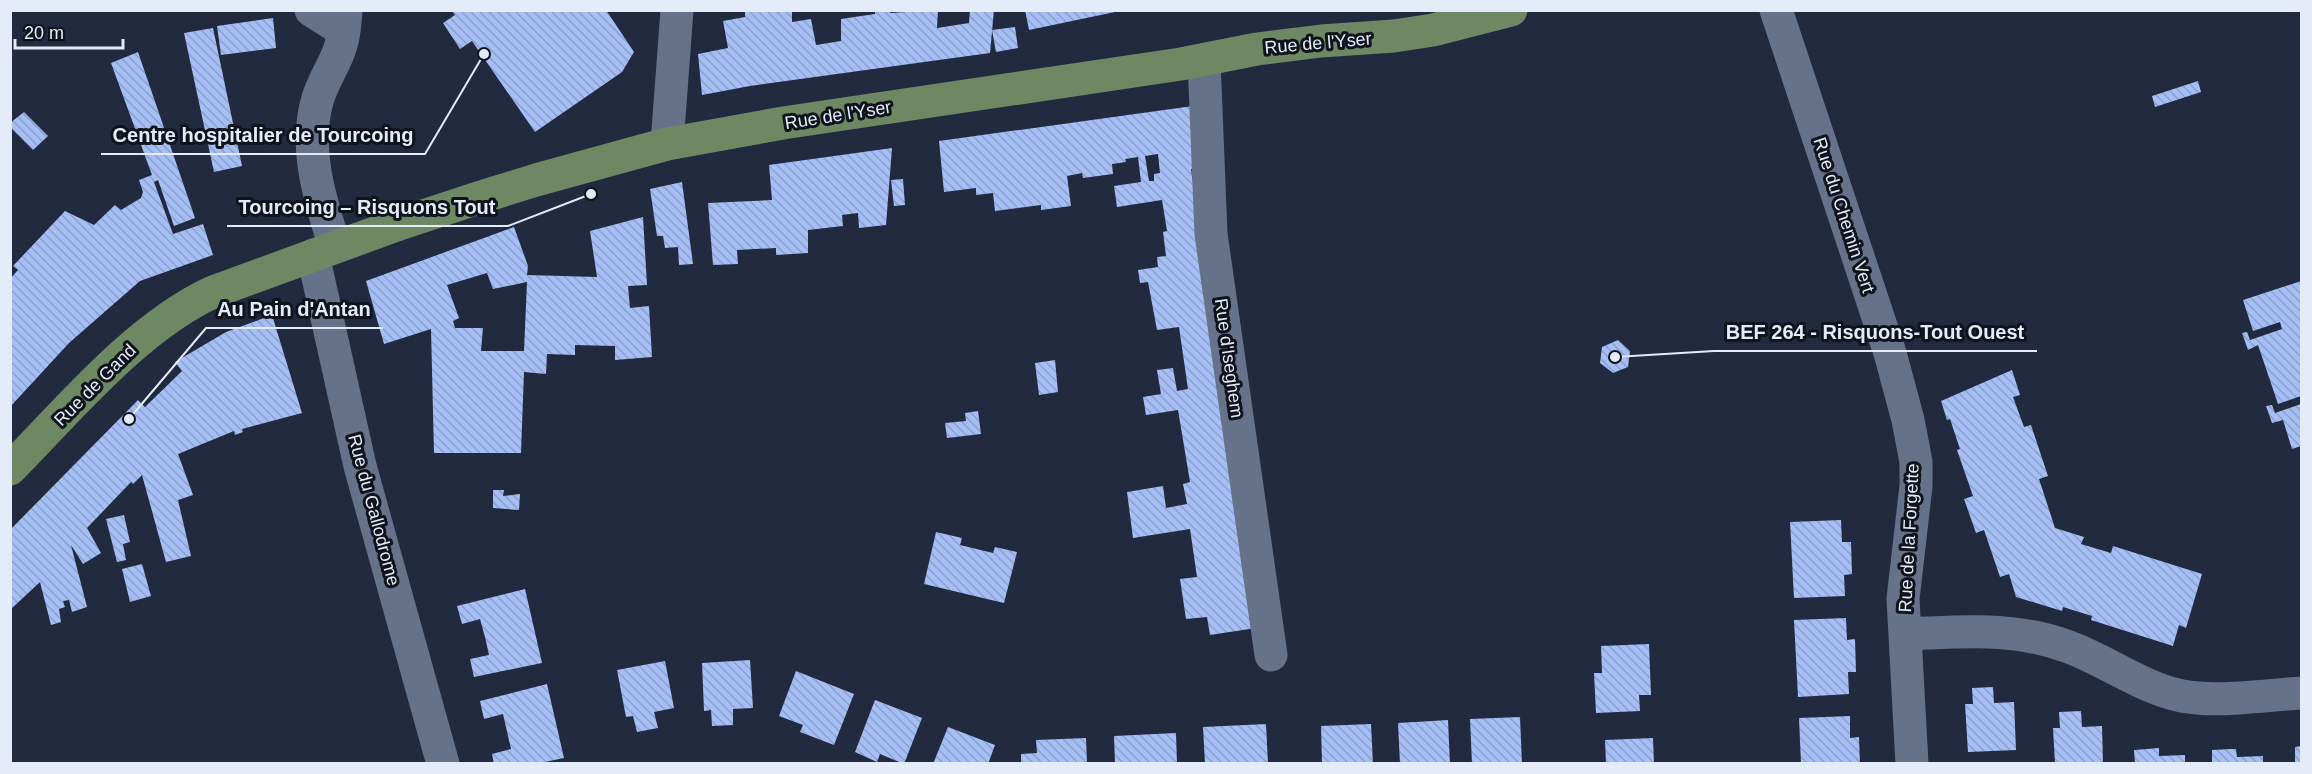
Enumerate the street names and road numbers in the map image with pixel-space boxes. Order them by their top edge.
street label: Rue de l'Yser [1264,28,1372,58]
street label: Rue de l'Yser [783,97,893,133]
street label: Rue du Chemin Vert [1809,135,1879,295]
street label: Rue d'Iseghem [1211,297,1247,419]
street label: Rue de Gand [50,340,140,430]
street label: Rue du Gallodrome [344,432,404,588]
street label: Rue de la Forgette [1895,463,1923,613]

